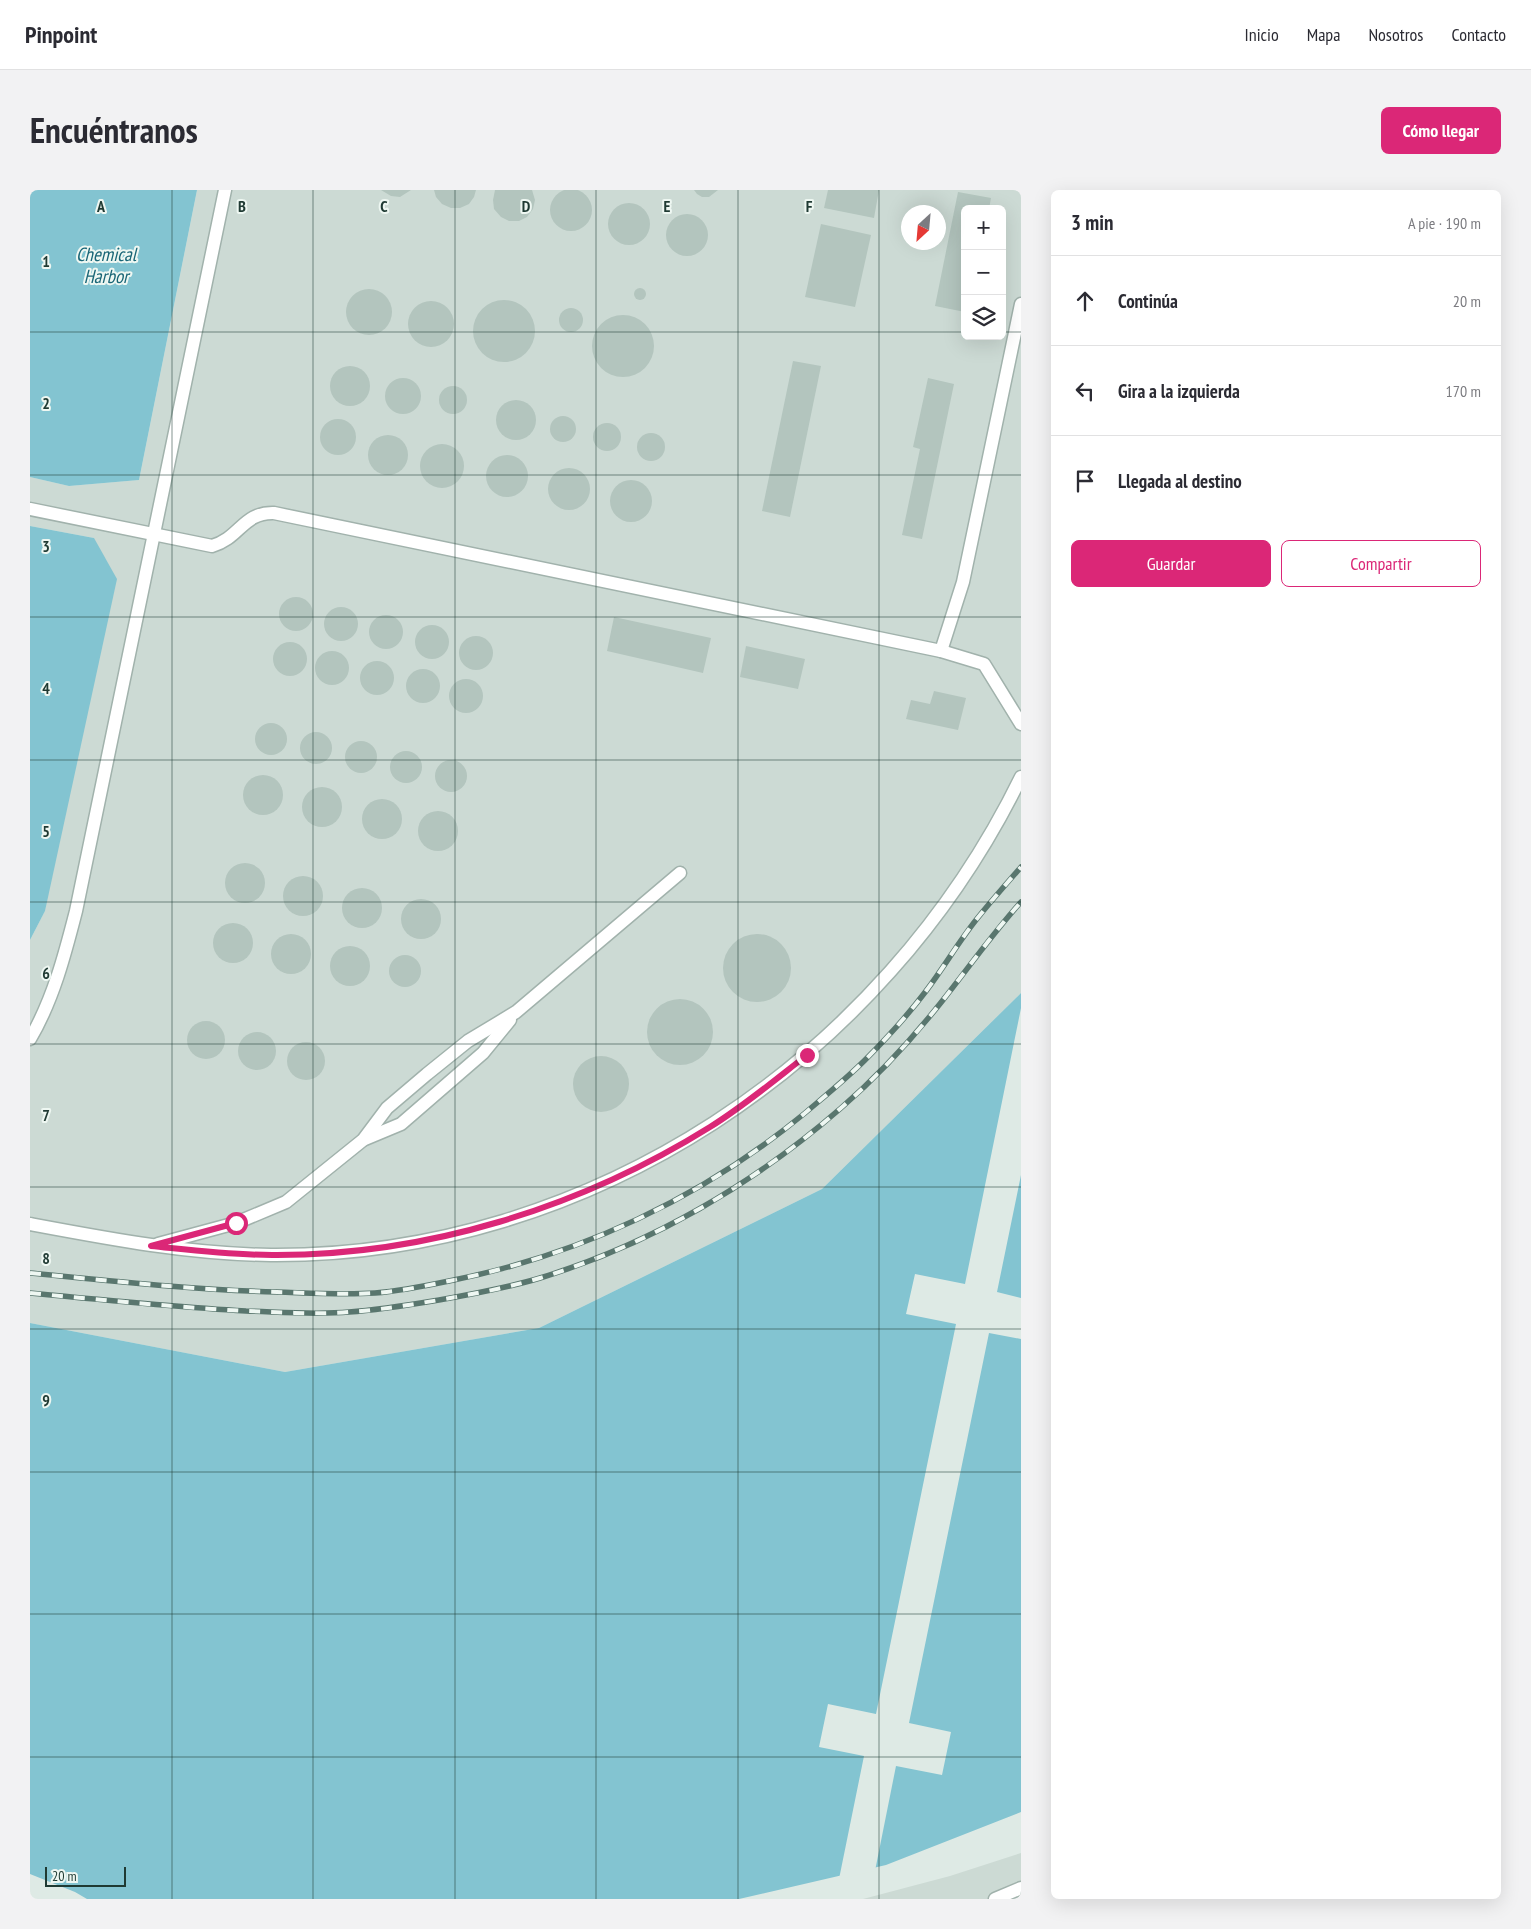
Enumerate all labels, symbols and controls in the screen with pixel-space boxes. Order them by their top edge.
text: Pinpoint [25,19,97,50]
text: Inicio [1245,23,1279,46]
text: Mapa [1307,23,1340,46]
text: Nosotros [1368,23,1423,46]
text: Contacto [1451,23,1506,46]
text: Encuéntranos [30,107,198,153]
button: Cómo llegar [1381,107,1501,154]
text: A [96,196,106,216]
text: B [238,196,246,216]
text: C [380,196,388,216]
text: D [522,196,531,216]
text: E [664,196,671,216]
text: F [806,196,813,216]
north arrow [901,205,946,250]
map controls [961,205,1006,340]
button: + [961,205,1006,250]
text: 3 min [1071,209,1113,236]
text: A pie · 190 m [1408,213,1481,233]
water label: Chemical Harbor [76,242,138,288]
button: − [961,250,1006,295]
text: 1 [42,251,50,271]
icon: ahead [1071,287,1099,315]
text: Continúa [1118,289,1178,313]
text: 20 m [1453,291,1481,311]
button: layers [961,295,1006,340]
icon: left [1071,377,1099,405]
text: Gira a la izquierda [1118,379,1240,403]
text: 170 m [1446,381,1481,401]
text: 2 [42,393,50,413]
icon: arrive [1071,467,1099,495]
text: Llegada al destino [1118,469,1242,493]
text: 3 [42,536,50,556]
button: Guardar [1071,540,1271,587]
button: Compartir [1281,540,1481,587]
text: 4 [42,678,50,698]
text: 5 [42,821,50,841]
text: 6 [42,963,50,983]
route end [796,1044,819,1067]
text: 7 [42,1105,50,1125]
route start [225,1212,248,1235]
text: 8 [42,1248,50,1268]
text: 9 [42,1390,50,1410]
scale bar [45,1864,126,1887]
text: 20 m [52,1867,77,1885]

